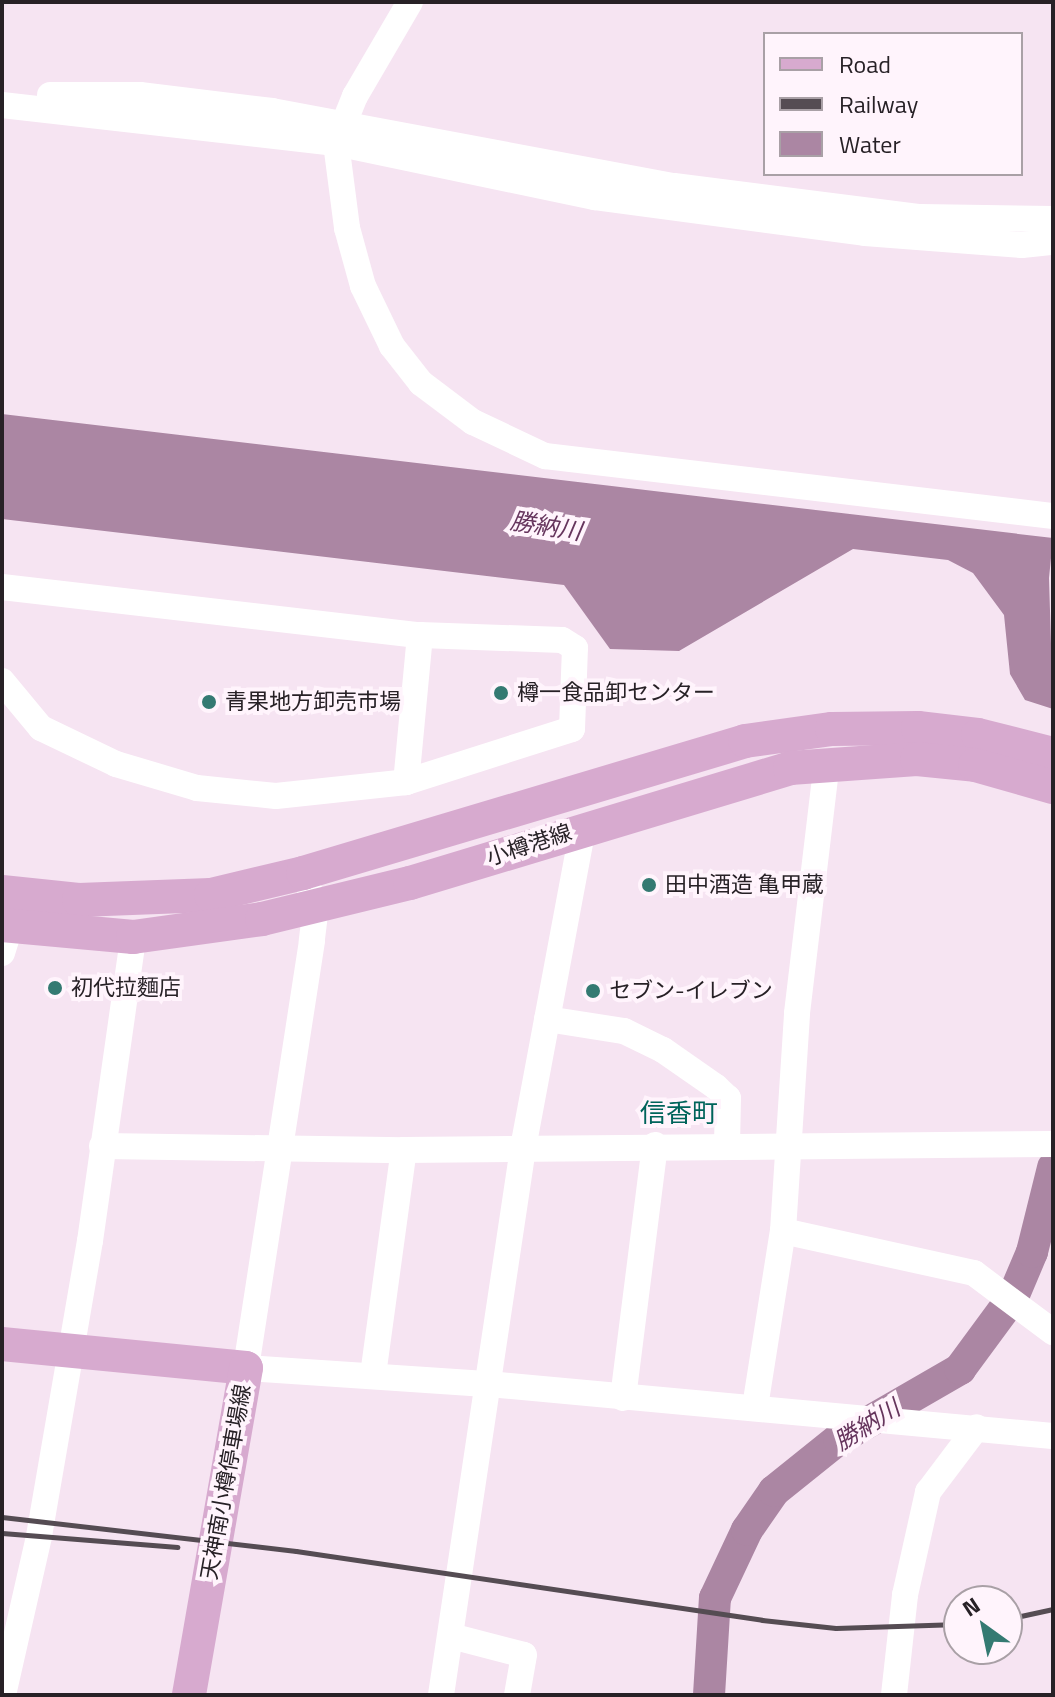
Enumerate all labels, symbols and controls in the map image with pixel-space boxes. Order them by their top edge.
legend [763,32,1023,176]
text: Road [839,46,891,82]
text: Railway [839,86,918,122]
text: Water [839,126,901,162]
water label: 勝納川 [508,506,584,546]
place label: 樽一食品卸センター [517,680,715,706]
marker: 樽一食品卸センター [492,684,510,702]
place label: 青果地方卸売市場 [225,689,401,715]
marker: 青果地方卸売市場 [200,693,218,711]
street label: 小樽港線 [483,819,575,871]
place label: 田中酒造 亀甲蔵 [665,872,824,898]
marker: 田中酒造 亀甲蔵 [640,876,658,894]
place label: 初代拉麵店 [71,975,181,1001]
place label: セブン-イレブン [609,978,773,1004]
marker: 初代拉麵店 [46,979,64,997]
marker: セブン-イレブン [584,982,602,1000]
district label: 信香町 [640,1097,718,1129]
street label: 天神南小樽停車場線 [196,1382,256,1582]
water label: 勝納川 [829,1394,905,1456]
north arrow [943,1585,1023,1665]
text: N [955,1588,987,1625]

